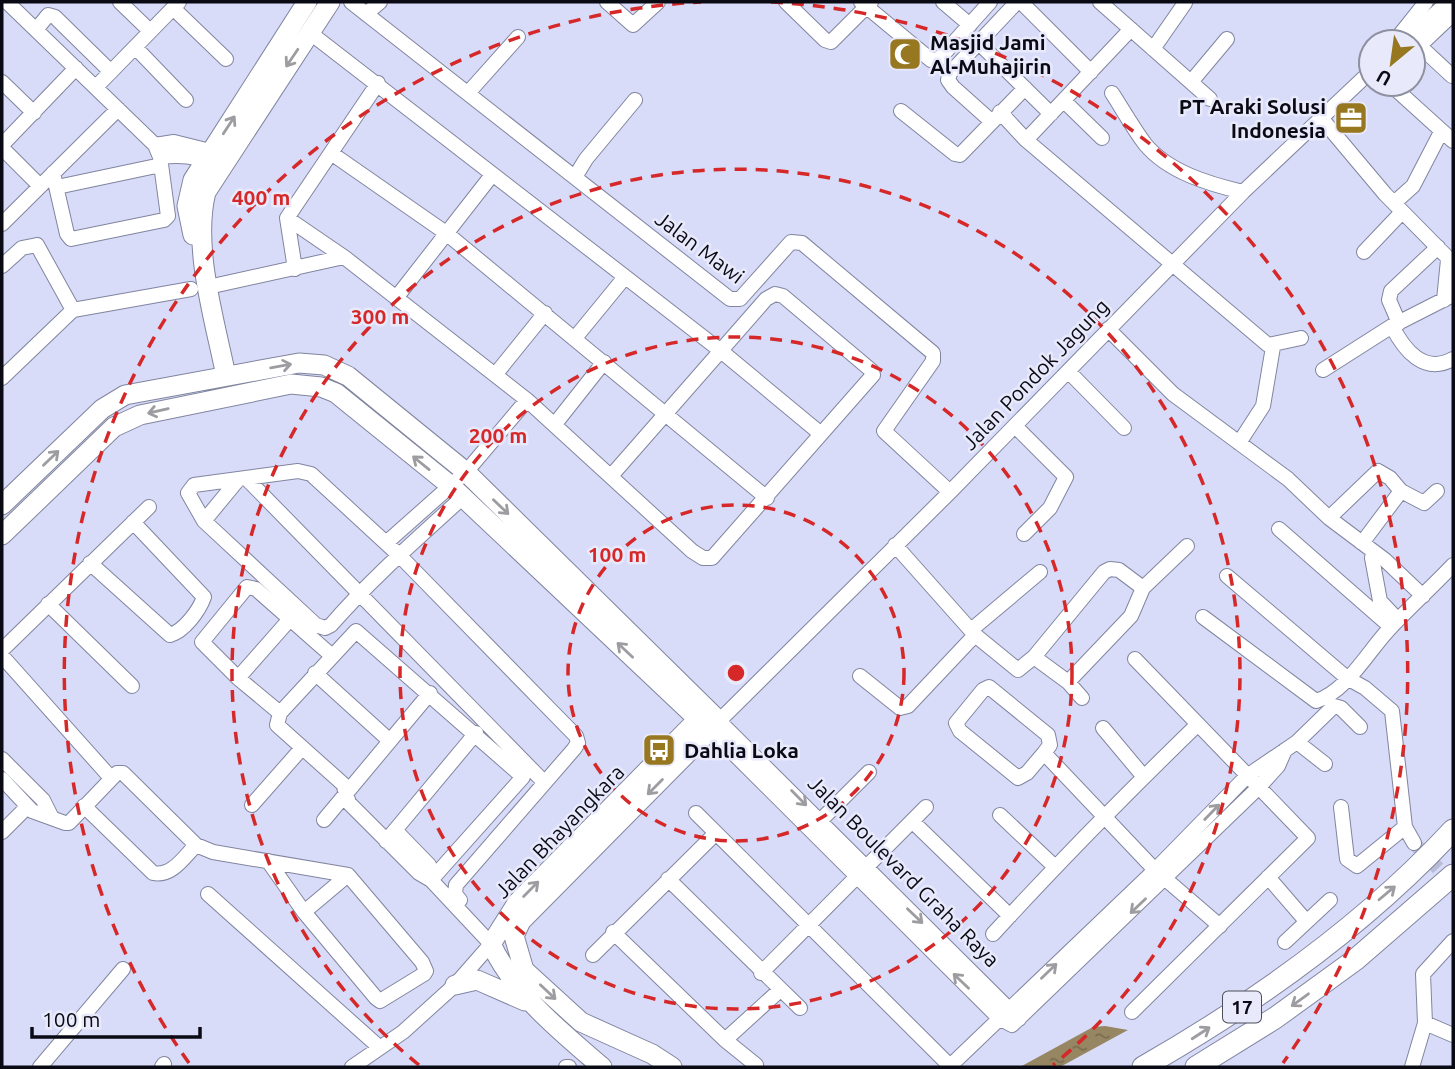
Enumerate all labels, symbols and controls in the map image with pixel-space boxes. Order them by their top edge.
north arrow [1357,28,1427,98]
place label: Masjid Jami Al-Muhajirin [930,30,1051,78]
mosque icon: Masjid Jami Al-Muhajirin [886,35,924,73]
one-way arrow [284,48,299,67]
text: U [1373,65,1395,91]
place label: PT Araki Solusi Indonesia [1179,94,1326,142]
office icon: PT Araki Solusi Indonesia [1332,99,1370,137]
one-way arrow [222,116,236,136]
text: 400 m [232,185,290,209]
street label: Jalan Mawi [651,206,749,288]
street label: Jalan Pondok Jagung [957,294,1113,454]
text: 300 m [351,304,409,328]
one-way arrow [269,359,292,372]
one-way arrow [147,405,169,418]
text: 200 m [469,423,527,447]
one-way arrow [42,449,59,466]
one-way arrow [413,455,431,470]
one-way arrow [493,498,510,515]
text: 100 m [588,542,646,566]
one-way arrow [617,641,634,658]
centre of rings [724,661,748,685]
bus stop icon: Dahlia Loka [640,731,678,769]
place label: Dahlia Loka [684,738,799,762]
street label: Jalan Bhayangkara [489,760,629,902]
street label: Jalan Boulevard Graha Raya [804,771,1004,971]
one-way arrow [646,779,663,796]
one-way arrow [790,789,807,806]
one-way arrow [1203,804,1220,821]
one-way arrow [522,881,539,898]
one-way arrow [1377,885,1395,901]
one-way arrow [1129,897,1146,914]
one-way arrow [906,907,923,924]
one-way arrow [1040,962,1057,979]
one-way arrow [953,972,970,989]
one-way arrow [539,984,557,1000]
road number: 17 [1223,992,1261,1023]
one-way arrow [1291,993,1310,1008]
scale bar [32,996,200,1040]
text: 100 m [42,1007,100,1031]
one-way arrow [1191,1025,1211,1039]

